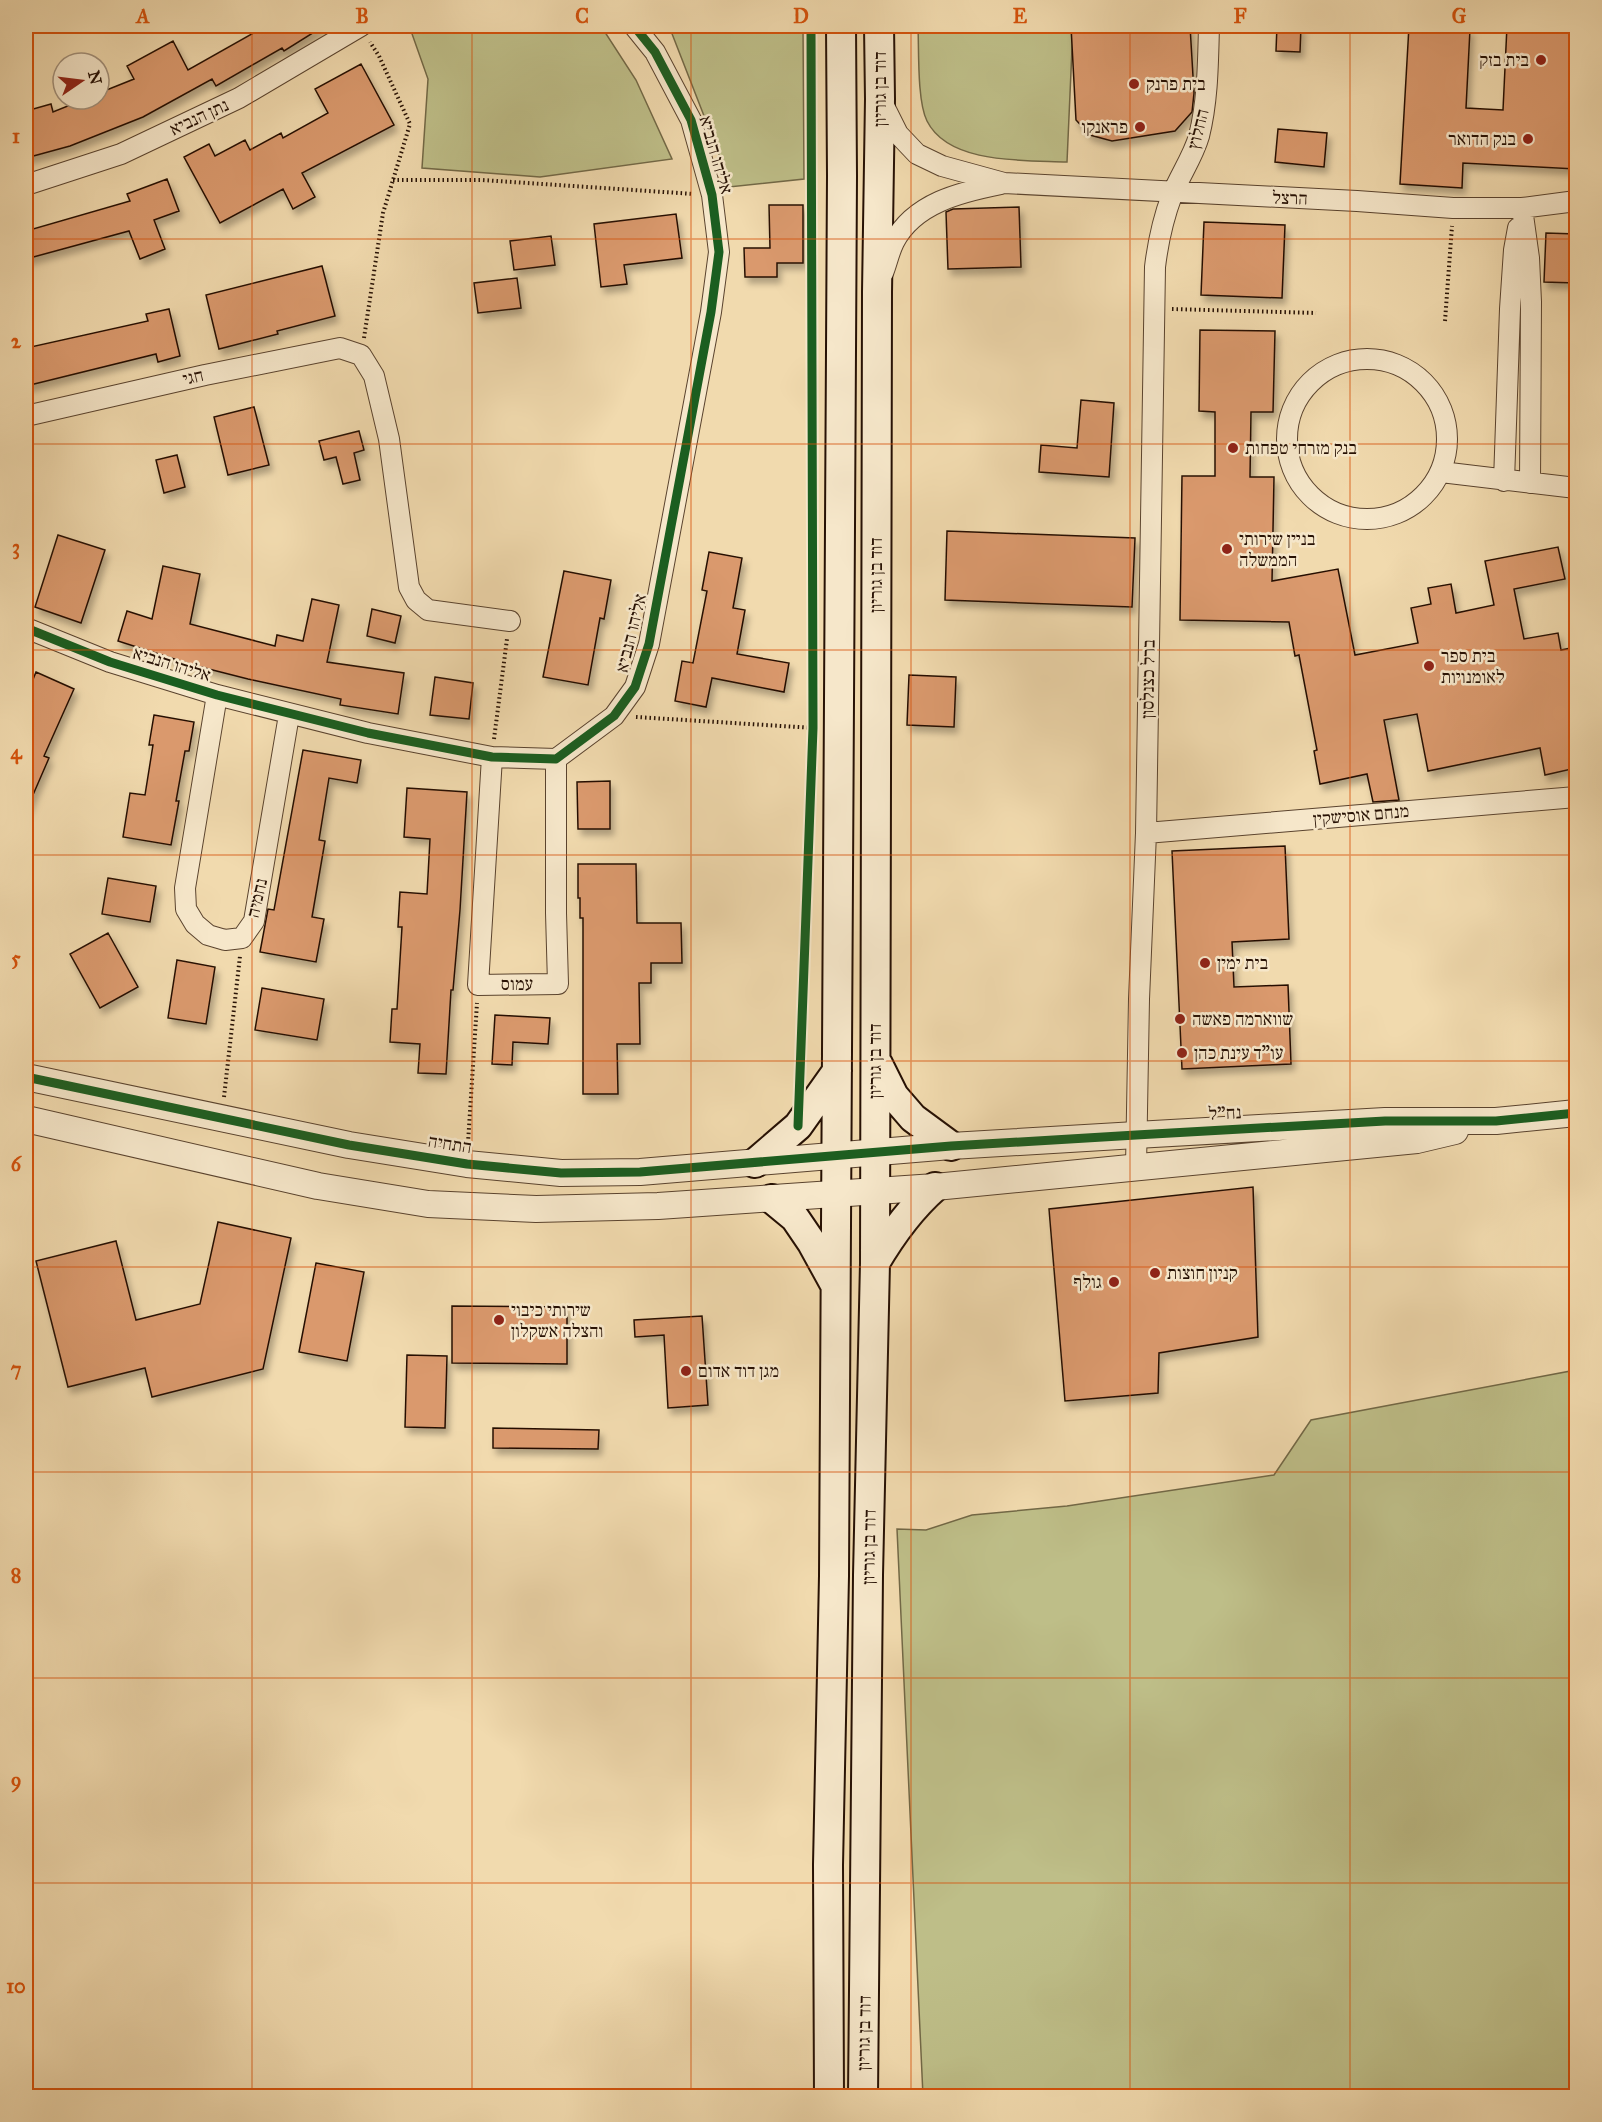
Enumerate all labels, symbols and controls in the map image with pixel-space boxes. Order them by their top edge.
text: A [134,4,150,28]
text: B [355,4,369,28]
text: C [575,4,589,28]
text: D [793,4,809,28]
text: E [1013,4,1028,28]
text: F [1233,4,1247,28]
text: G [1452,4,1467,28]
place label: בית בזק [1479,49,1529,71]
north arrow [51,51,111,111]
street label: דוד בן גוריון [869,51,891,127]
marker: בית בזק [1534,53,1548,67]
text: N [84,69,106,87]
place label: בית פרנק [1146,73,1206,95]
marker: בית פרנק [1127,77,1141,91]
street label: נתן הנביא [166,94,232,140]
street label: החלוץ [1182,107,1214,151]
street label: אליהו הנביא [694,113,738,197]
place label: פראנקו [1081,116,1128,138]
marker: פראנקו [1133,120,1147,134]
text: 1 [12,124,20,148]
place label: בנק הדואר [1448,128,1516,150]
marker: בנק הדואר [1521,132,1535,146]
street label: הרצל [1272,186,1308,210]
text: 2 [11,329,22,353]
street label: חגי [180,364,206,390]
place label: בנק מזרחי טפחות [1245,437,1357,459]
marker: בנק מזרחי טפחות [1226,441,1240,455]
place label: בניין שירותי הממשלה [1239,528,1316,571]
text: 3 [12,535,20,560]
street label: דוד בן גוריון [865,537,887,613]
marker: בניין שירותי הממשלה [1220,542,1234,556]
street label: אליהו הנביא [611,591,651,675]
street label: ברל כצנלסון [1136,639,1160,719]
street label: אליהו הנביא [130,642,214,686]
place label: בית ספר לאומנויות [1441,645,1505,688]
marker: בית ספר לאומנויות [1422,659,1436,673]
text: 4 [10,740,22,765]
street label: מנחם אוסישקין [1312,800,1410,830]
street label: נחמיה [242,876,272,920]
text: 5 [11,946,21,970]
place label: בית ימין [1217,952,1268,974]
marker: בית ימין [1198,956,1212,970]
street label: עמוס [501,973,533,995]
place label: שווארמה פאשה [1192,1008,1293,1030]
marker: שווארמה פאשה [1173,1012,1187,1026]
street label: דוד בן גוריון [864,1023,886,1099]
place label: עו"ד עינת כהן [1194,1042,1283,1064]
marker: עו"ד עינת כהן [1175,1046,1189,1060]
street label: נח"ל [1208,1101,1242,1125]
street label: התחיה [427,1130,473,1158]
text: 6 [11,1152,23,1176]
place label: קניון חוצות [1167,1262,1238,1284]
marker: קניון חוצות [1148,1266,1162,1280]
place label: גולף [1073,1271,1102,1293]
marker: גולף [1107,1275,1121,1289]
place label: שירותי כיבוי והצלה אשקלון [511,1299,604,1342]
marker: שירותי כיבוי והצלה אשקלון [492,1313,506,1327]
text: 7 [11,1357,22,1381]
place label: מגן דוד אדום [698,1360,779,1382]
marker: מגן דוד אדום [679,1364,693,1378]
street label: דוד בן גוריון [857,1509,881,1585]
text: 8 [11,1563,21,1587]
text: 9 [11,1768,21,1793]
text: 10 [6,1974,26,1998]
street label: דוד בן גוריון [852,1995,876,2071]

